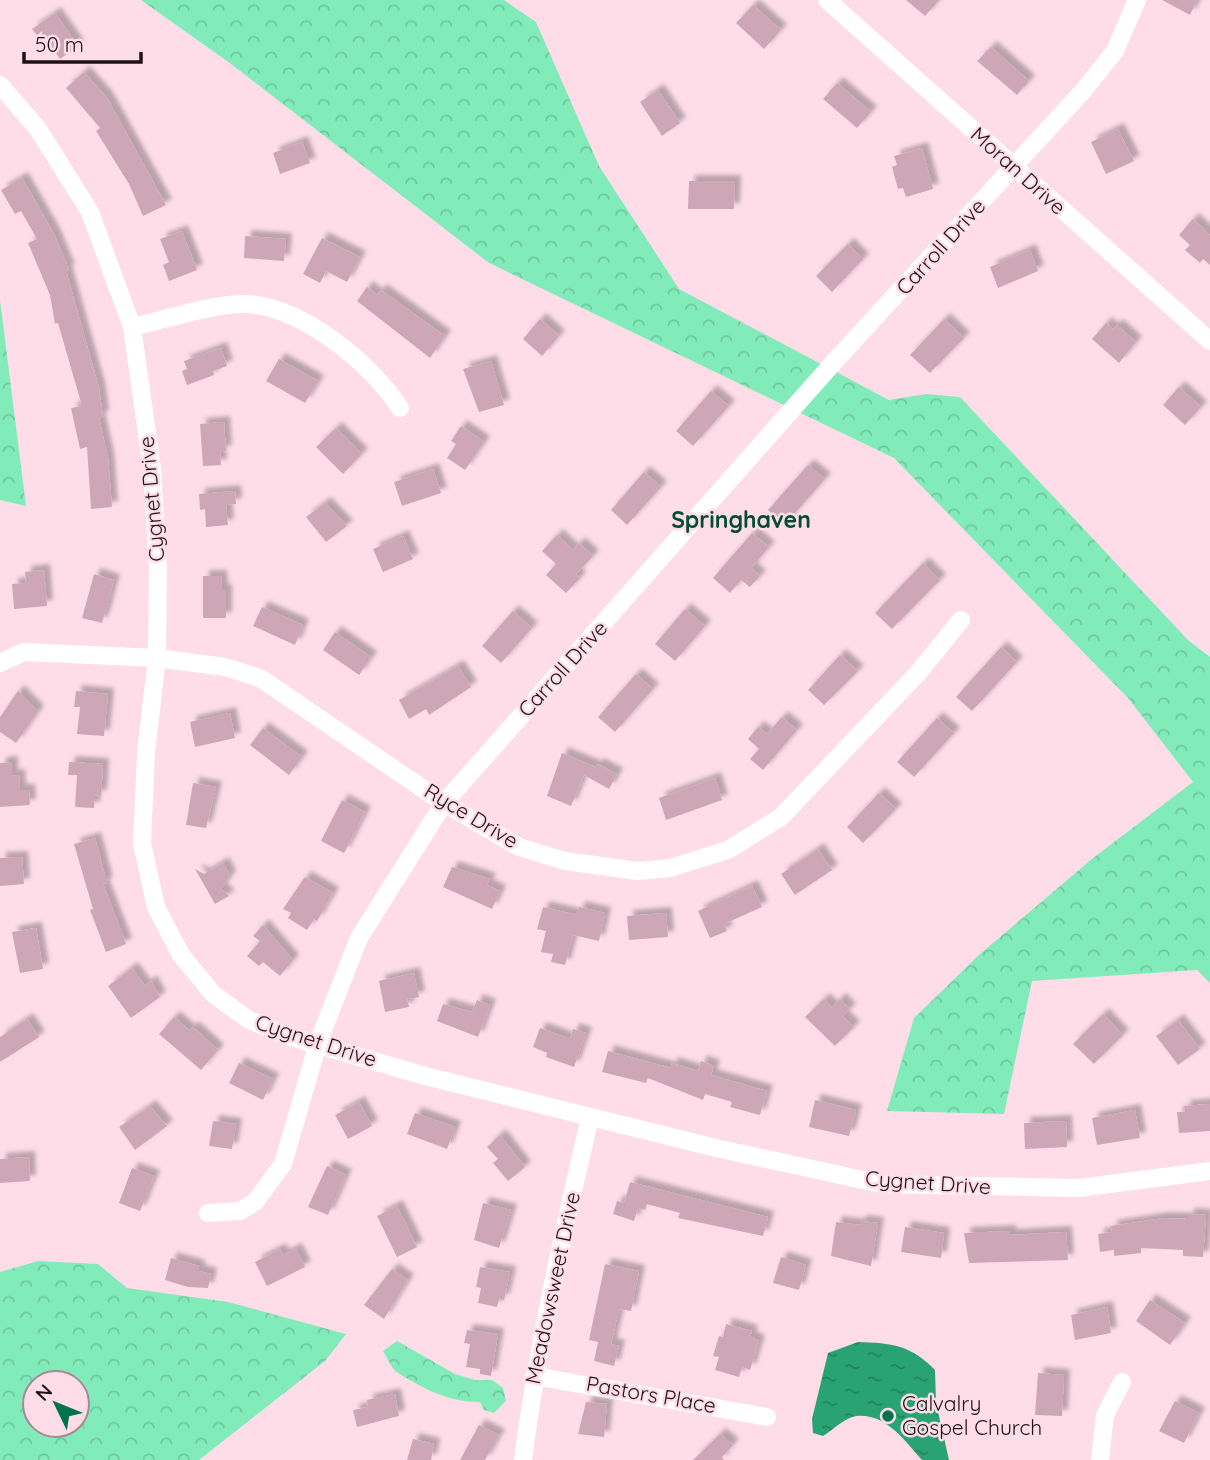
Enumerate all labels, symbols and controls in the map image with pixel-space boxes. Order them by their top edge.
scale bar [24,21,142,65]
text: 50 m [35,31,84,57]
street label: Moran Drive [966,121,1072,220]
street label: Carroll Drive [890,193,990,300]
street label: Cygnet Drive [133,435,169,563]
district label: Springhaven [671,505,811,534]
street label: Carroll Drive [512,615,612,722]
street label: Ryce Drive [420,777,523,853]
street label: Cygnet Drive [252,1008,380,1072]
street label: Cygnet Drive [864,1165,992,1199]
street label: Meadowsweet Drive [519,1189,585,1386]
north arrow [21,1369,91,1439]
street label: Pastors Place [584,1370,718,1418]
text: N [30,1379,57,1406]
place label: Calvalry Gospel Church [902,1390,1042,1440]
marker: Calvalry Gospel Church [880,1408,896,1424]

